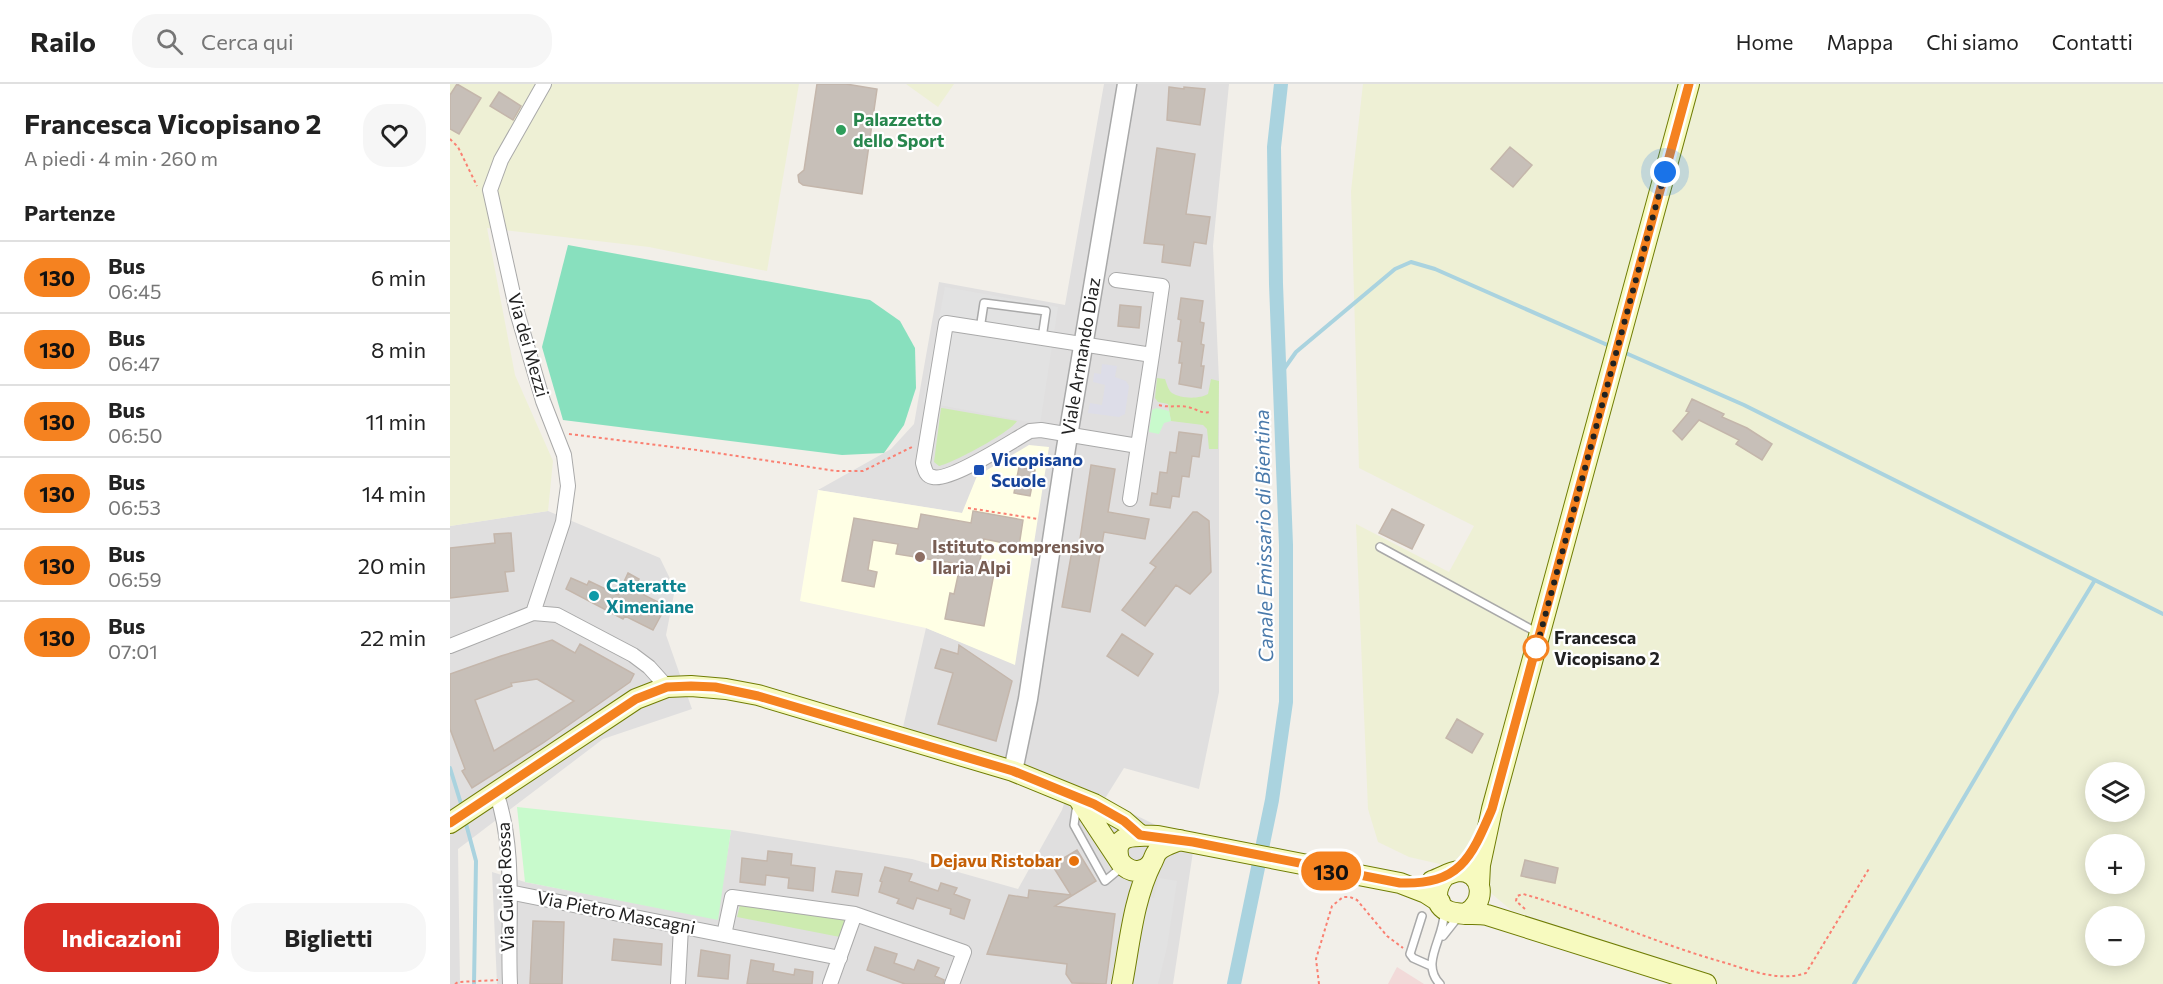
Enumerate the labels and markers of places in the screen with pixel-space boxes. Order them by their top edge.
place label: Palazzetto dello Sport [853,108,945,151]
marker: Palazzetto dello Sport [834,123,848,137]
place label: Vicopisano Scuole [991,448,1083,491]
marker: Vicopisano Scuole [972,463,986,477]
place label: Istituto comprensivo Ilaria Alpi [932,535,1105,578]
marker: Istituto comprensivo Ilaria Alpi [913,550,927,564]
place label: Cateratte Ximeniane [606,574,694,617]
marker: Cateratte Ximeniane [587,589,601,603]
place label: Francesca Vicopisano 2 [1554,626,1660,669]
marker: Francesca Vicopisano 2 [1523,635,1549,661]
place label: Dejavu Ristobar [930,849,1063,871]
marker: Dejavu Ristobar [1067,854,1081,868]

